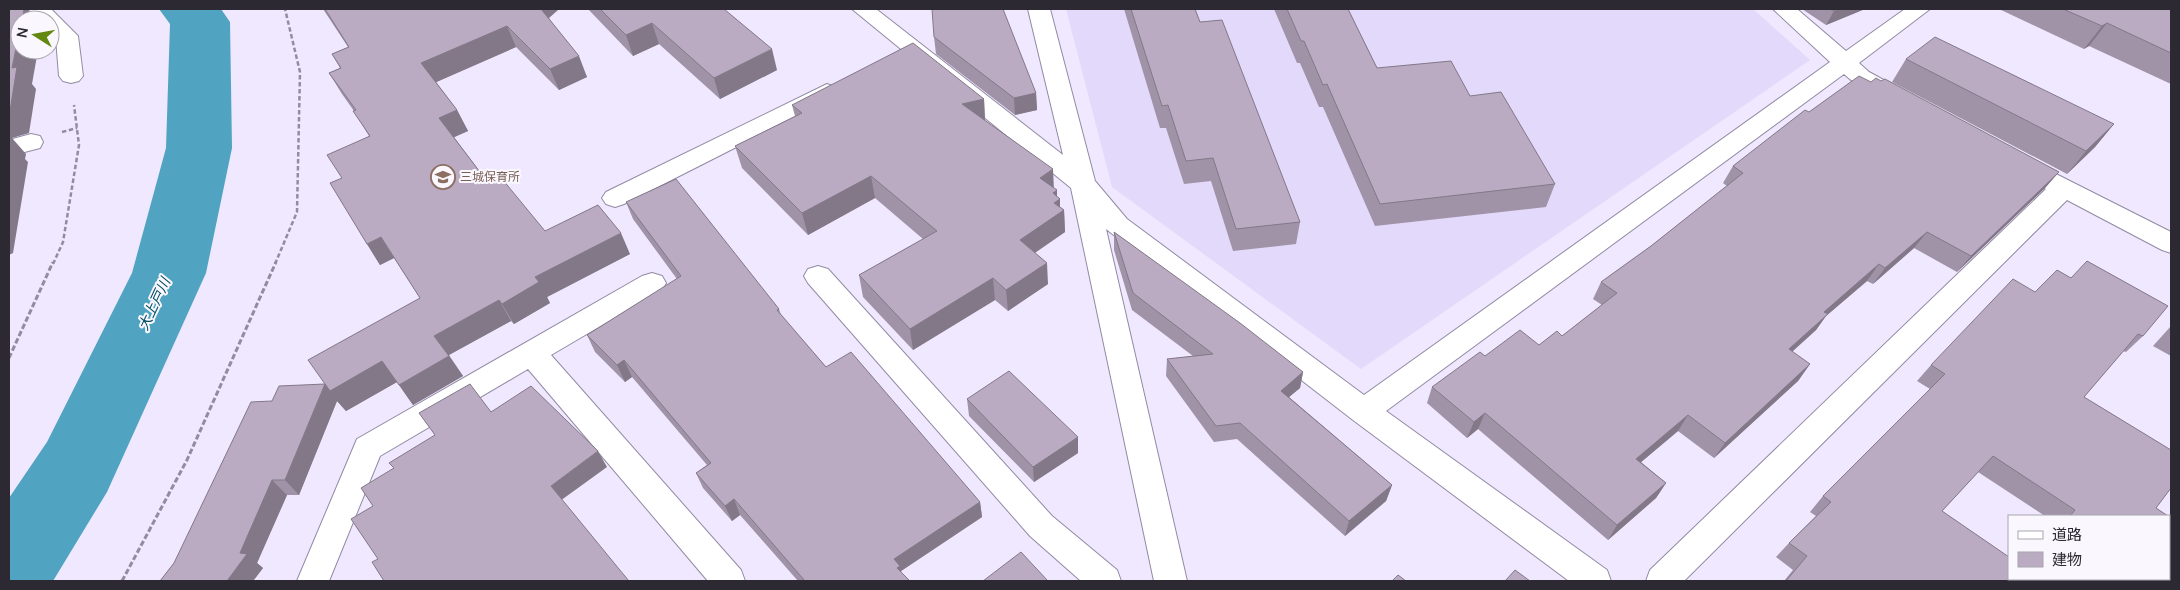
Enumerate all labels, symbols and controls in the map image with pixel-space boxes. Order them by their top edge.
north arrow [10,10,60,60]
text: N [11,26,32,39]
school or university icon: 三城保育所 [430,164,456,190]
place label: 三城保育所 [460,168,520,185]
water label: 大上戸川 [133,273,175,333]
legend [2008,515,2170,580]
text: 道路 [2052,524,2082,545]
text: 建物 [2052,549,2082,570]

